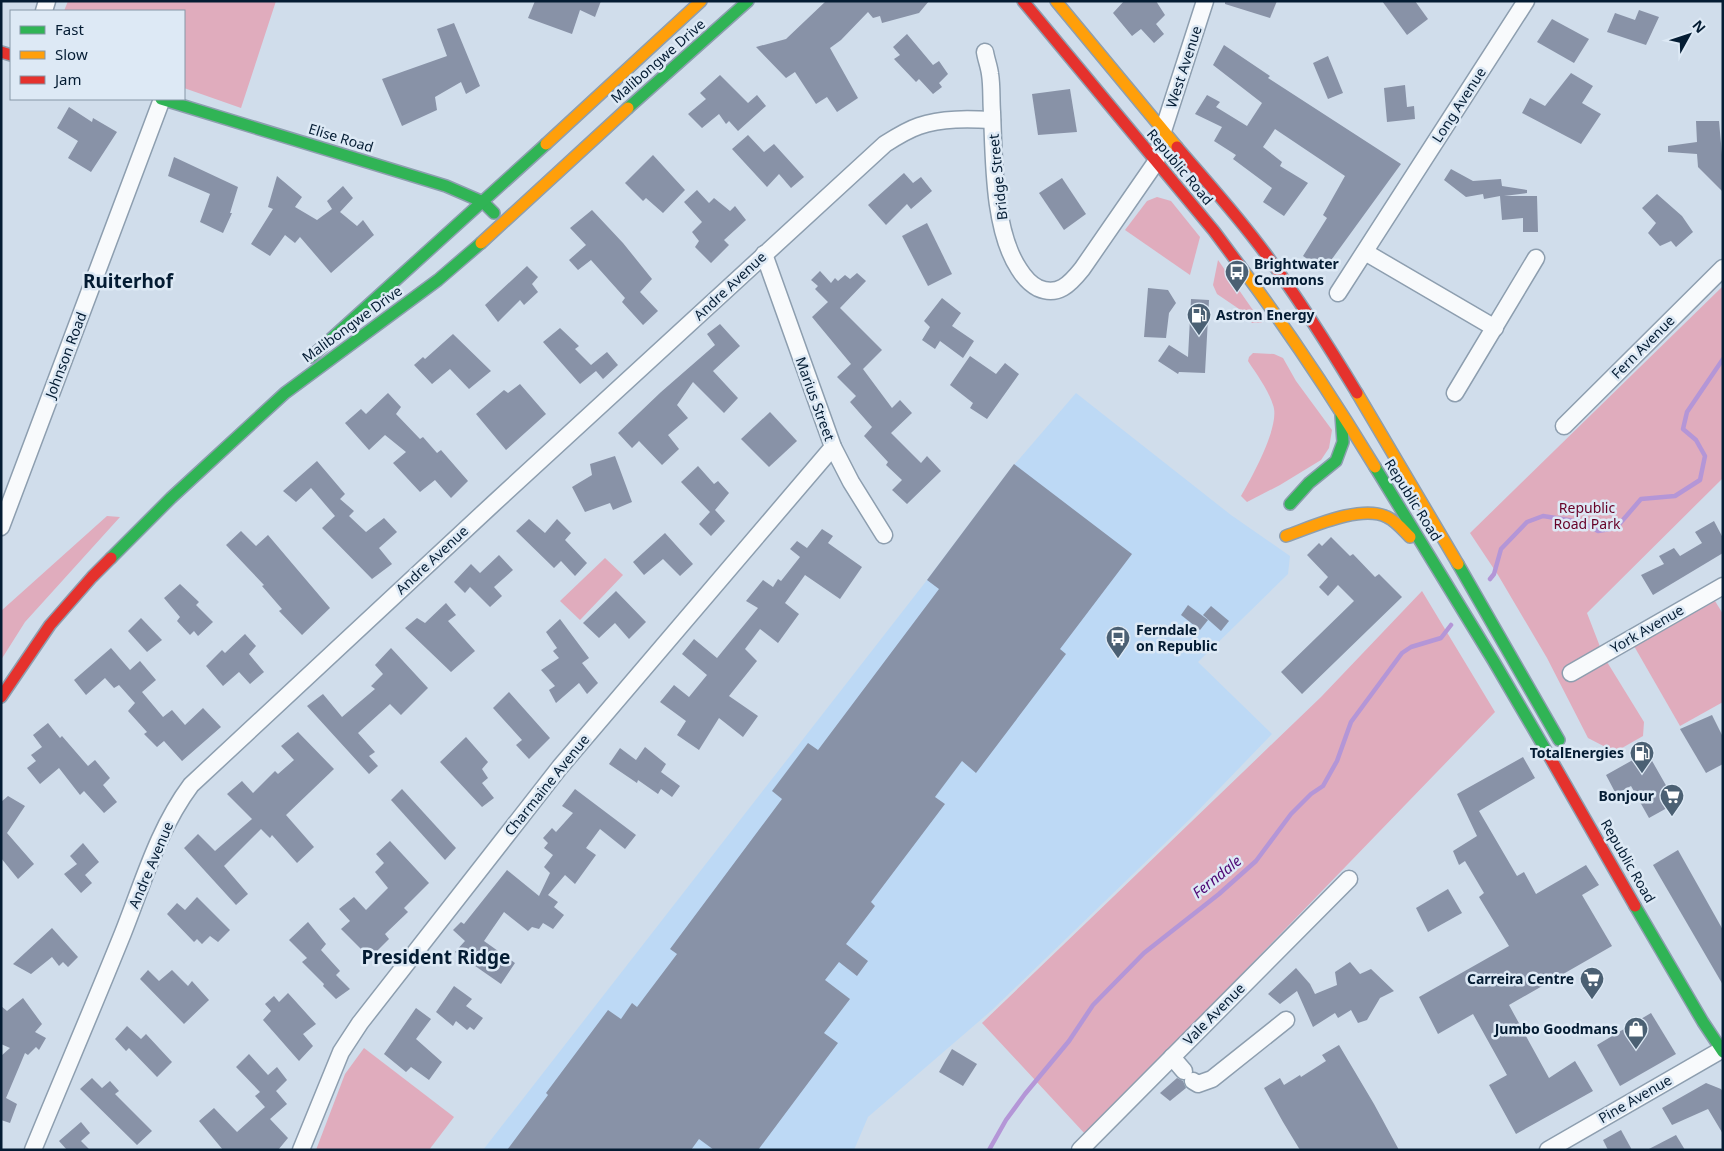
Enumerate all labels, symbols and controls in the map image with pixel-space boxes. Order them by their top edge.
legend [10,10,185,100]
north arrow [1664,10,1714,60]
street label: Malibongwe Drive [606,14,709,107]
text: N [1688,16,1710,37]
text: Fast [55,19,84,39]
street label: West Avenue [1161,23,1206,110]
text: Slow [55,44,88,64]
street label: Long Avenue [1427,63,1490,146]
text: Jam [53,69,82,89]
street label: Elise Road [306,119,376,156]
street label: Republic Road [1143,125,1218,209]
street label: Bridge Street [984,133,1011,221]
street label: Andre Avenue [689,247,770,324]
place label: Brightwater Commons [1254,254,1340,289]
bus stop icon: Brightwater Commons [1224,259,1250,293]
district label: Ruiterhof [83,268,175,294]
street label: Malibongwe Drive [298,281,406,366]
fuel station icon: Astron Energy [1186,302,1212,336]
place label: Astron Energy [1216,305,1315,324]
street label: Johnson Road [40,309,91,402]
street label: Fern Avenue [1607,311,1679,382]
street label: Marius Street [791,354,839,443]
street label: Republic Road [1381,455,1446,545]
park label: Republic Road Park [1554,498,1621,533]
street label: Andre Avenue [391,521,472,598]
street label: York Avenue [1607,600,1687,657]
place label: Ferndale on Republic [1136,620,1217,655]
bus stop icon: Ferndale on Republic [1105,625,1131,659]
street label: Charmaine Avenue [500,730,593,839]
fuel station icon: TotalEnergies [1629,740,1655,774]
place label: TotalEnergies [1530,743,1624,762]
supermarket icon: Bonjour [1659,783,1685,817]
place label: Bonjour [1599,786,1655,805]
street label: Republic Road [1597,815,1660,906]
street label: Andre Avenue [124,818,177,911]
water label: Ferndale [1188,850,1246,902]
district label: President Ridge [362,944,510,970]
supermarket icon: Carreira Centre [1579,966,1605,1000]
place label: Carreira Centre [1467,969,1574,988]
street label: Vale Avenue [1179,978,1249,1049]
shop icon: Jumbo Goodmans [1623,1016,1649,1050]
place label: Jumbo Goodmans [1493,1019,1618,1038]
street label: Pine Avenue [1595,1070,1675,1127]

